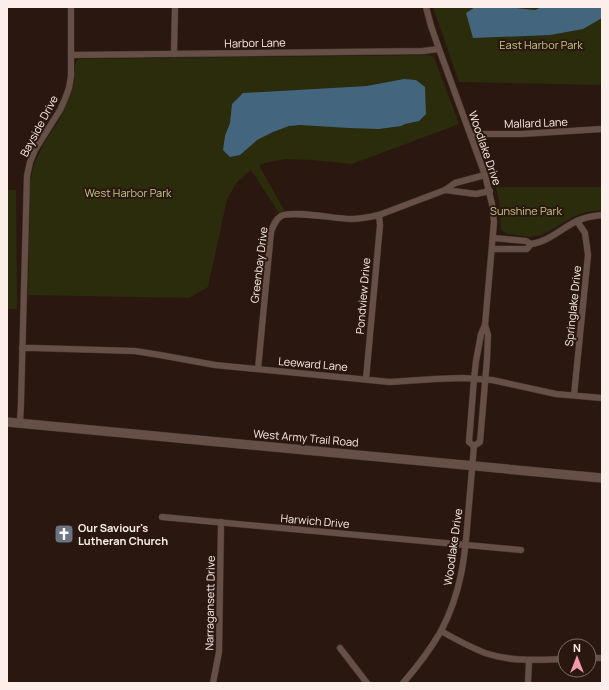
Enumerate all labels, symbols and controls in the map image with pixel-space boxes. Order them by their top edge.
street label: Harbor Lane [224,34,286,51]
park label: East Harbor Park [499,37,583,52]
street label: Bayside Drive [16,92,61,159]
street label: Woodlake Drive [466,109,505,187]
street label: Mallard Lane [504,114,569,131]
park label: West Harbor Park [84,185,172,200]
park label: Sunshine Park [490,203,562,218]
street label: Greenbay Drive [246,225,271,304]
street label: Pondview Drive [352,256,373,335]
street label: Springlake Drive [561,264,584,347]
street label: Leeward Lane [278,353,349,374]
street label: West Army Trail Road [253,425,359,450]
street label: Woodlake Drive [440,507,465,586]
street label: Harwich Drive [280,510,351,531]
place label: Our Saviour's Lutheran Church [78,520,168,548]
church icon: Our Saviour's Lutheran Church [53,523,75,545]
street label: Narragansett Drive [201,555,218,651]
north arrow [557,638,597,678]
text: N [573,640,581,655]

